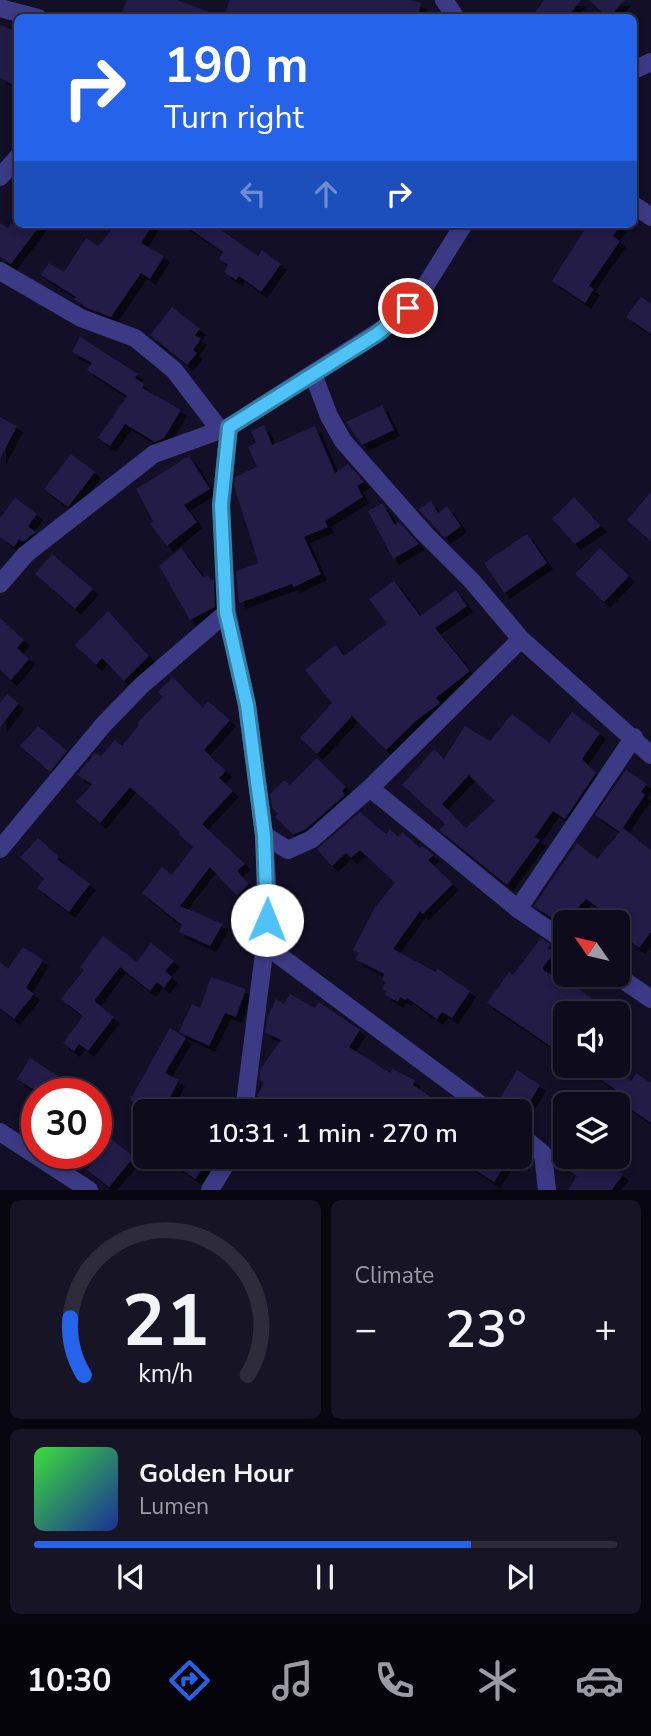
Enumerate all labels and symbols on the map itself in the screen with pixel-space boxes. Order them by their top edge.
pin [378,278,438,338]
position arrow [230,883,304,957]
north arrow [553,910,630,987]
speed limit sign: 30 [21,1078,112,1169]

